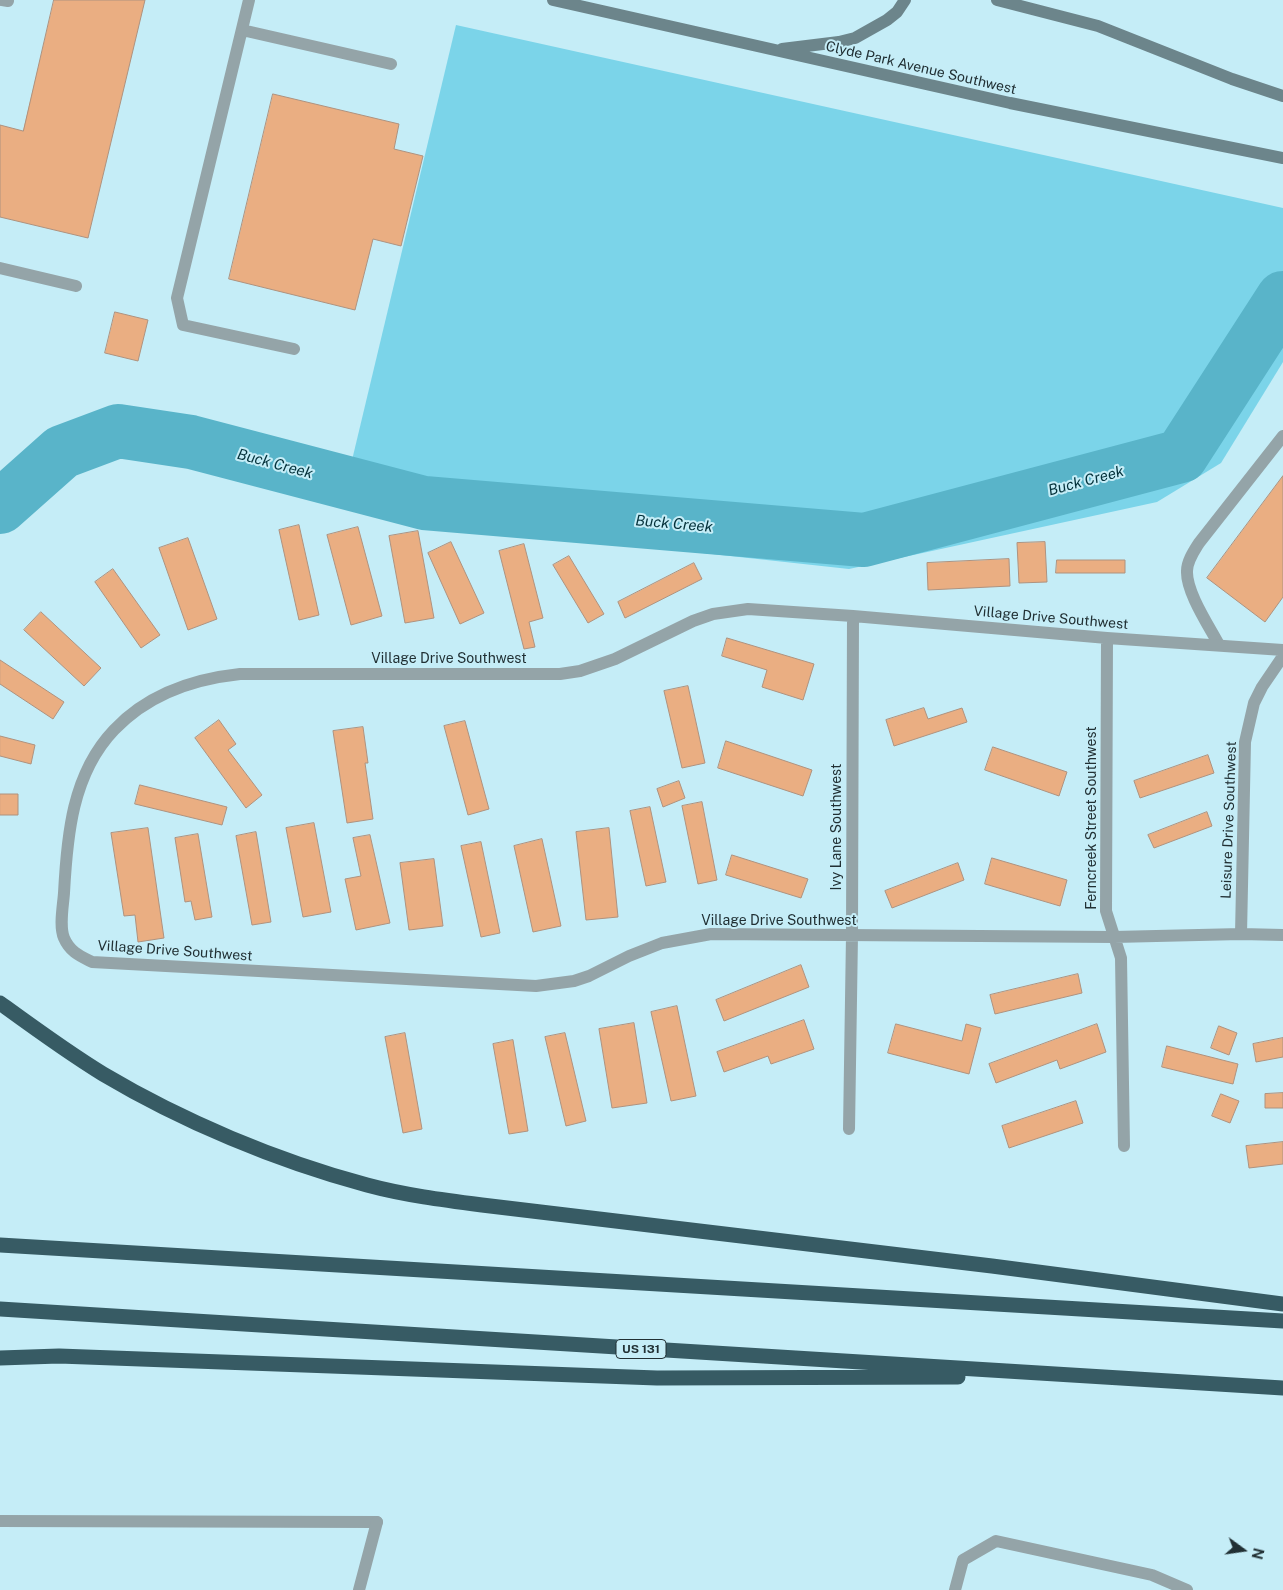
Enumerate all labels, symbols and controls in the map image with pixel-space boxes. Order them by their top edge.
street label: Clyde Park Avenue Southwest [824,38,1018,98]
water label: Buck Creek [235,445,315,483]
water label: Buck Creek [1046,462,1126,500]
water label: Buck Creek [635,512,713,536]
street label: Village Drive Southwest [973,603,1129,633]
street label: Village Drive Southwest [371,651,527,667]
street label: Ferncreek Street Southwest [1084,726,1100,910]
street label: Leisure Drive Southwest [1218,741,1240,899]
street label: Ivy Lane Southwest [829,764,845,890]
street label: Village Drive Southwest [701,913,857,929]
street label: Village Drive Southwest [97,937,253,965]
road number: US 131 [616,1340,666,1358]
north arrow [1218,1525,1268,1575]
text: N [1248,1546,1267,1561]

